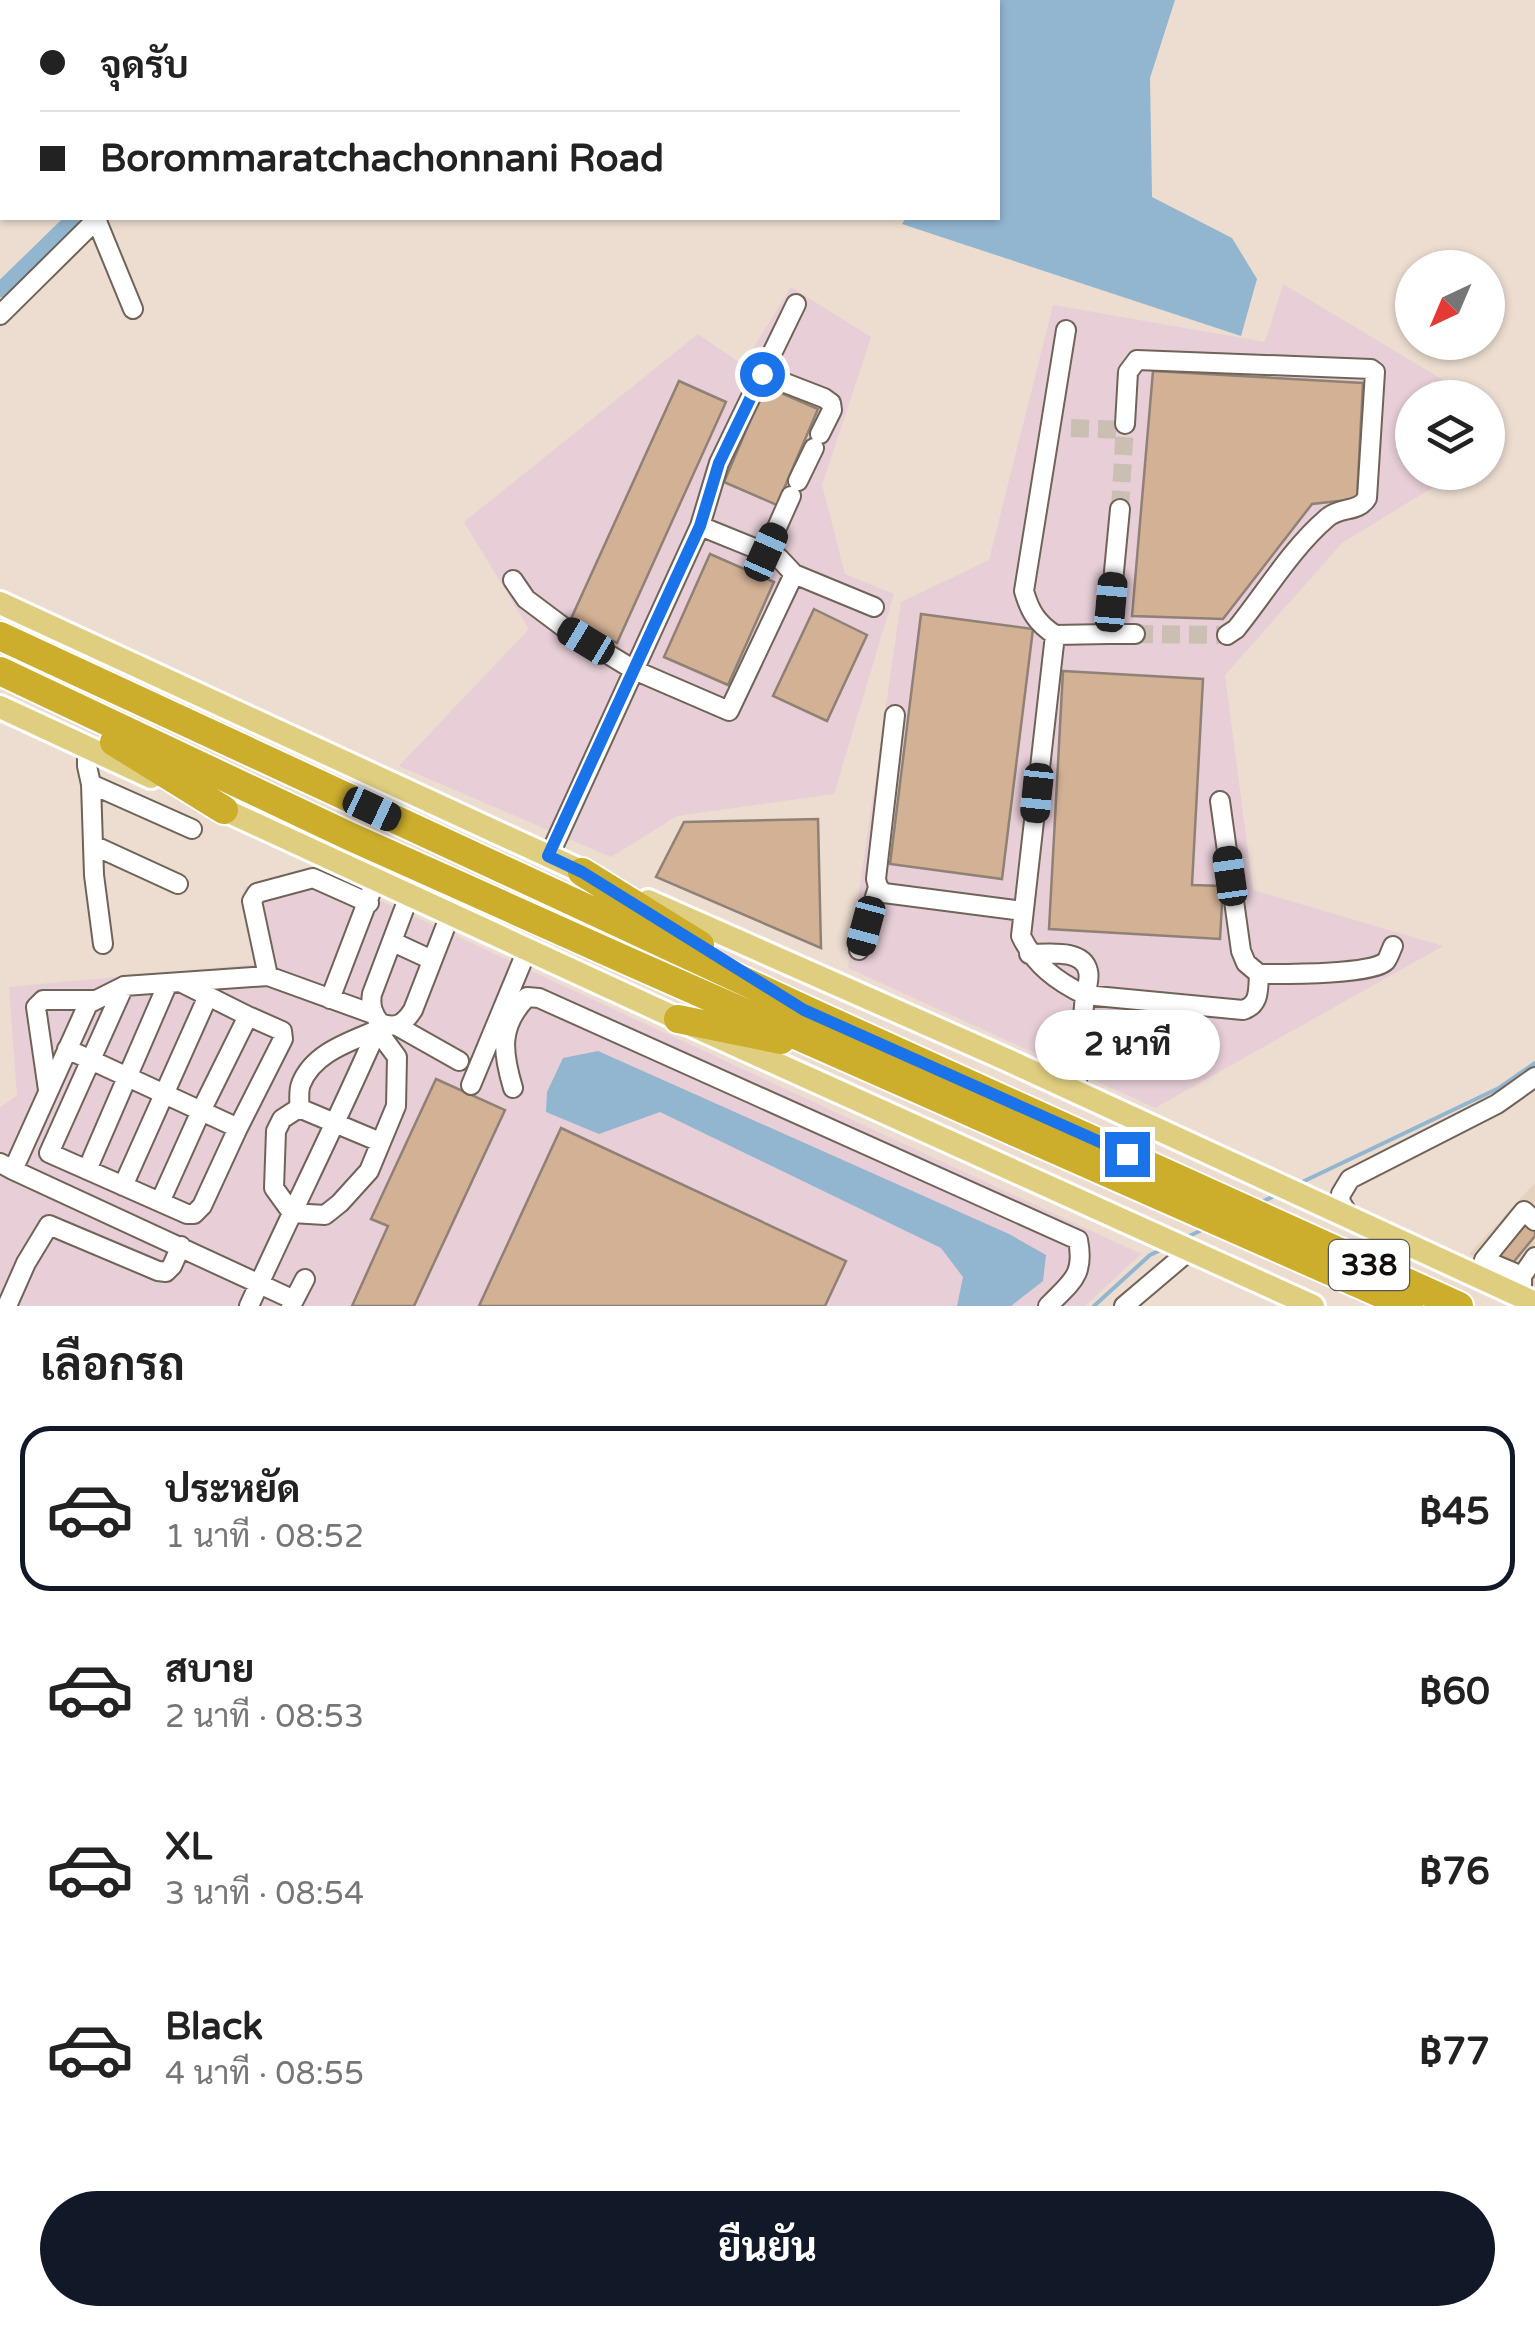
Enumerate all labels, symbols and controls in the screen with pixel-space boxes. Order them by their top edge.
text: จุดรับ [100,43,189,89]
text: Borommaratchachonnani Road [100,136,664,182]
north arrow [1395,250,1505,360]
map controls [1395,250,1505,490]
route start [740,352,785,397]
button: layers [1395,380,1505,490]
car [740,518,792,586]
car [1093,571,1129,633]
car [553,613,619,669]
car [1019,762,1055,824]
car [338,783,406,835]
car [1211,844,1249,908]
car [844,893,888,959]
callout: 2 นาที [1034,1009,1220,1079]
text: 2 นาที [1084,1026,1171,1064]
route end [1105,1132,1150,1177]
road number: 338 [1329,1240,1409,1290]
text: เลือกรถ [40,1339,185,1393]
icon: car [45,1464,135,1554]
text: ประหยัด [165,1467,300,1513]
text: ฿45 [1419,1489,1490,1535]
text: 1 นาที · 08:52 [165,1518,364,1556]
icon: car [45,1644,135,1734]
text: สบาย [165,1647,254,1693]
text: ฿60 [1419,1669,1490,1715]
text: 2 นาที · 08:53 [165,1698,364,1736]
icon: car [45,1824,135,1914]
text: XL [165,1824,212,1870]
text: ฿76 [1419,1849,1490,1895]
text: 3 นาที · 08:54 [165,1875,364,1913]
icon: car [45,2004,135,2094]
text: Black [165,2004,263,2050]
text: ฿77 [1419,2029,1490,2075]
text: 4 นาที · 08:55 [165,2055,364,2093]
button: ยืนยัน [40,2191,1495,2306]

